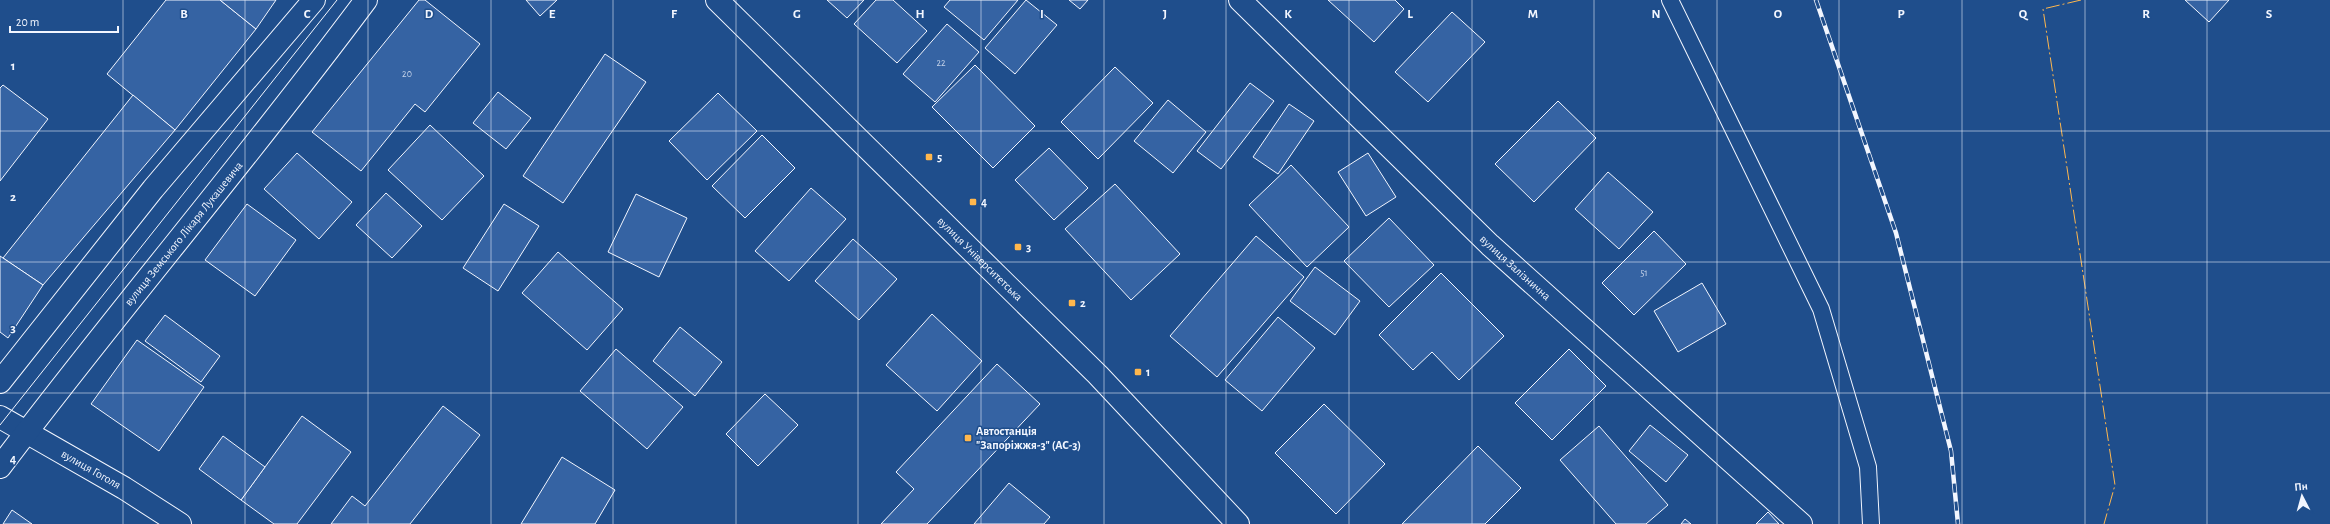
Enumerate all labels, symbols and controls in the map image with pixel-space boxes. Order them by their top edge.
scale bar [10,8,118,34]
text: B [180,8,188,21]
text: C [304,8,311,21]
text: D [425,8,434,21]
text: E [549,8,556,21]
text: F [671,8,678,21]
text: G [793,8,801,21]
text: H [915,8,925,21]
text: I [1040,8,1044,21]
text: J [1163,8,1167,21]
text: K [1284,8,1292,21]
text: L [1407,8,1413,21]
text: M [1528,8,1538,21]
text: N [1651,8,1661,21]
text: O [1774,8,1783,21]
text: P [1897,8,1905,21]
text: Q [2019,8,2029,21]
text: R [2142,8,2150,21]
text: S [2266,8,2273,21]
text: 20 m [16,16,39,28]
house number: 22 [936,58,946,68]
text: 1 [11,60,15,73]
house number: 20 [402,69,412,79]
place label: 5 [937,151,942,163]
marker: 5 [924,152,934,162]
street label: вулиця Земського Лікаря Лукашевича [122,159,245,308]
text: 2 [10,191,16,204]
place label: 4 [981,196,987,208]
marker: 4 [968,197,978,207]
street label: вулиця Університетська [935,215,1025,303]
street label: вулиця Залізнична [1478,233,1553,303]
place label: 3 [1026,241,1031,253]
marker: 3 [1013,242,1023,252]
house number: 51 [1640,268,1648,278]
place label: 2 [1080,297,1086,309]
marker: 2 [1067,298,1077,308]
text: 3 [10,322,16,335]
place label: 1 [1146,366,1150,378]
marker: 1 [1133,367,1143,377]
place label: Автостанція "Запоріжжя-3" (АС-3) [976,425,1081,452]
marker: Автостанція "Запоріжжя-3" (АС-3) [963,433,973,443]
street label: вулиця Гоголя [59,447,123,491]
text: 4 [10,453,17,466]
north arrow [2282,476,2322,516]
text: Пн [2294,480,2308,493]

